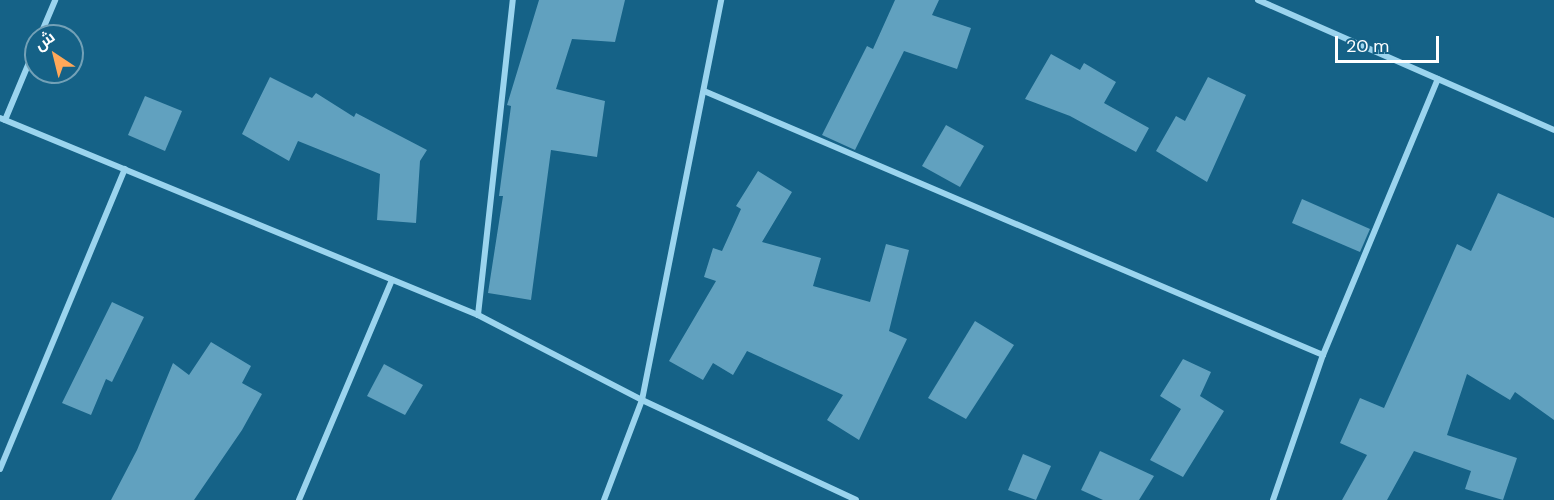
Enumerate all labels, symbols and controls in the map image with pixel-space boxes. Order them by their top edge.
north arrow [24,24,84,84]
scale bar [1338,24,1442,62]
text: ش [30,26,59,55]
text: 20 m [1346,34,1389,58]

